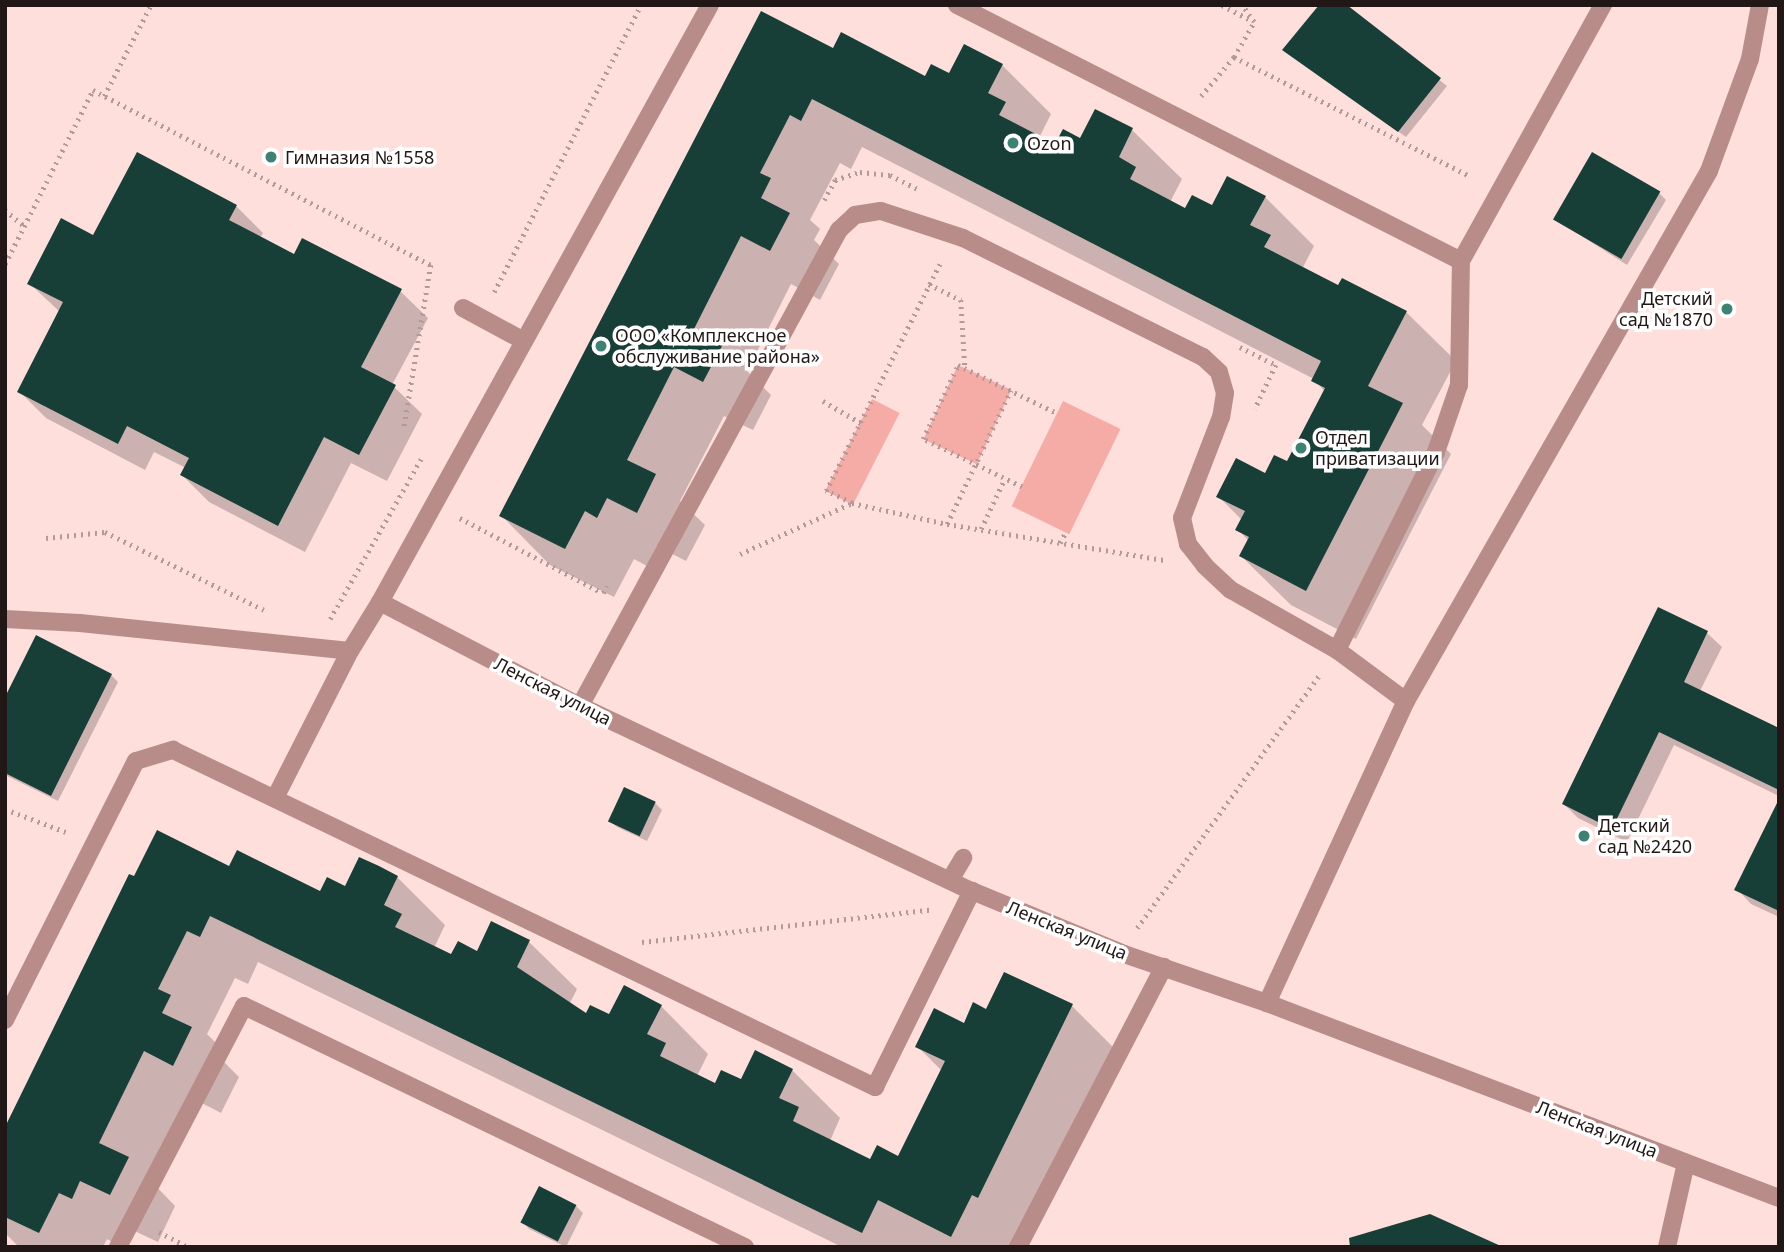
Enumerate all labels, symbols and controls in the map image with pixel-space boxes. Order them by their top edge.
place label: Ozon [1027,132,1072,154]
marker: Ozon [1005,135,1021,151]
place label: Гимназия №1558 [285,146,434,168]
marker: Гимназия №1558 [263,149,279,165]
place label: Детский сад №1870 [1619,288,1713,330]
marker: Детский сад №1870 [1719,301,1735,317]
place label: ООО «Комплексное обслуживание района» [615,325,820,368]
marker: ООО «Комплексное обслуживание района» [593,338,609,354]
place label: Отдел приватизации [1315,427,1440,470]
marker: Отдел приватизации [1293,440,1309,456]
street label: Ленская улица [491,652,615,730]
place label: Детский сад №2420 [1598,815,1692,858]
marker: Детский сад №2420 [1576,828,1592,844]
street label: Ленская улица [1004,896,1130,964]
street label: Ленская улица [1534,1096,1660,1162]

